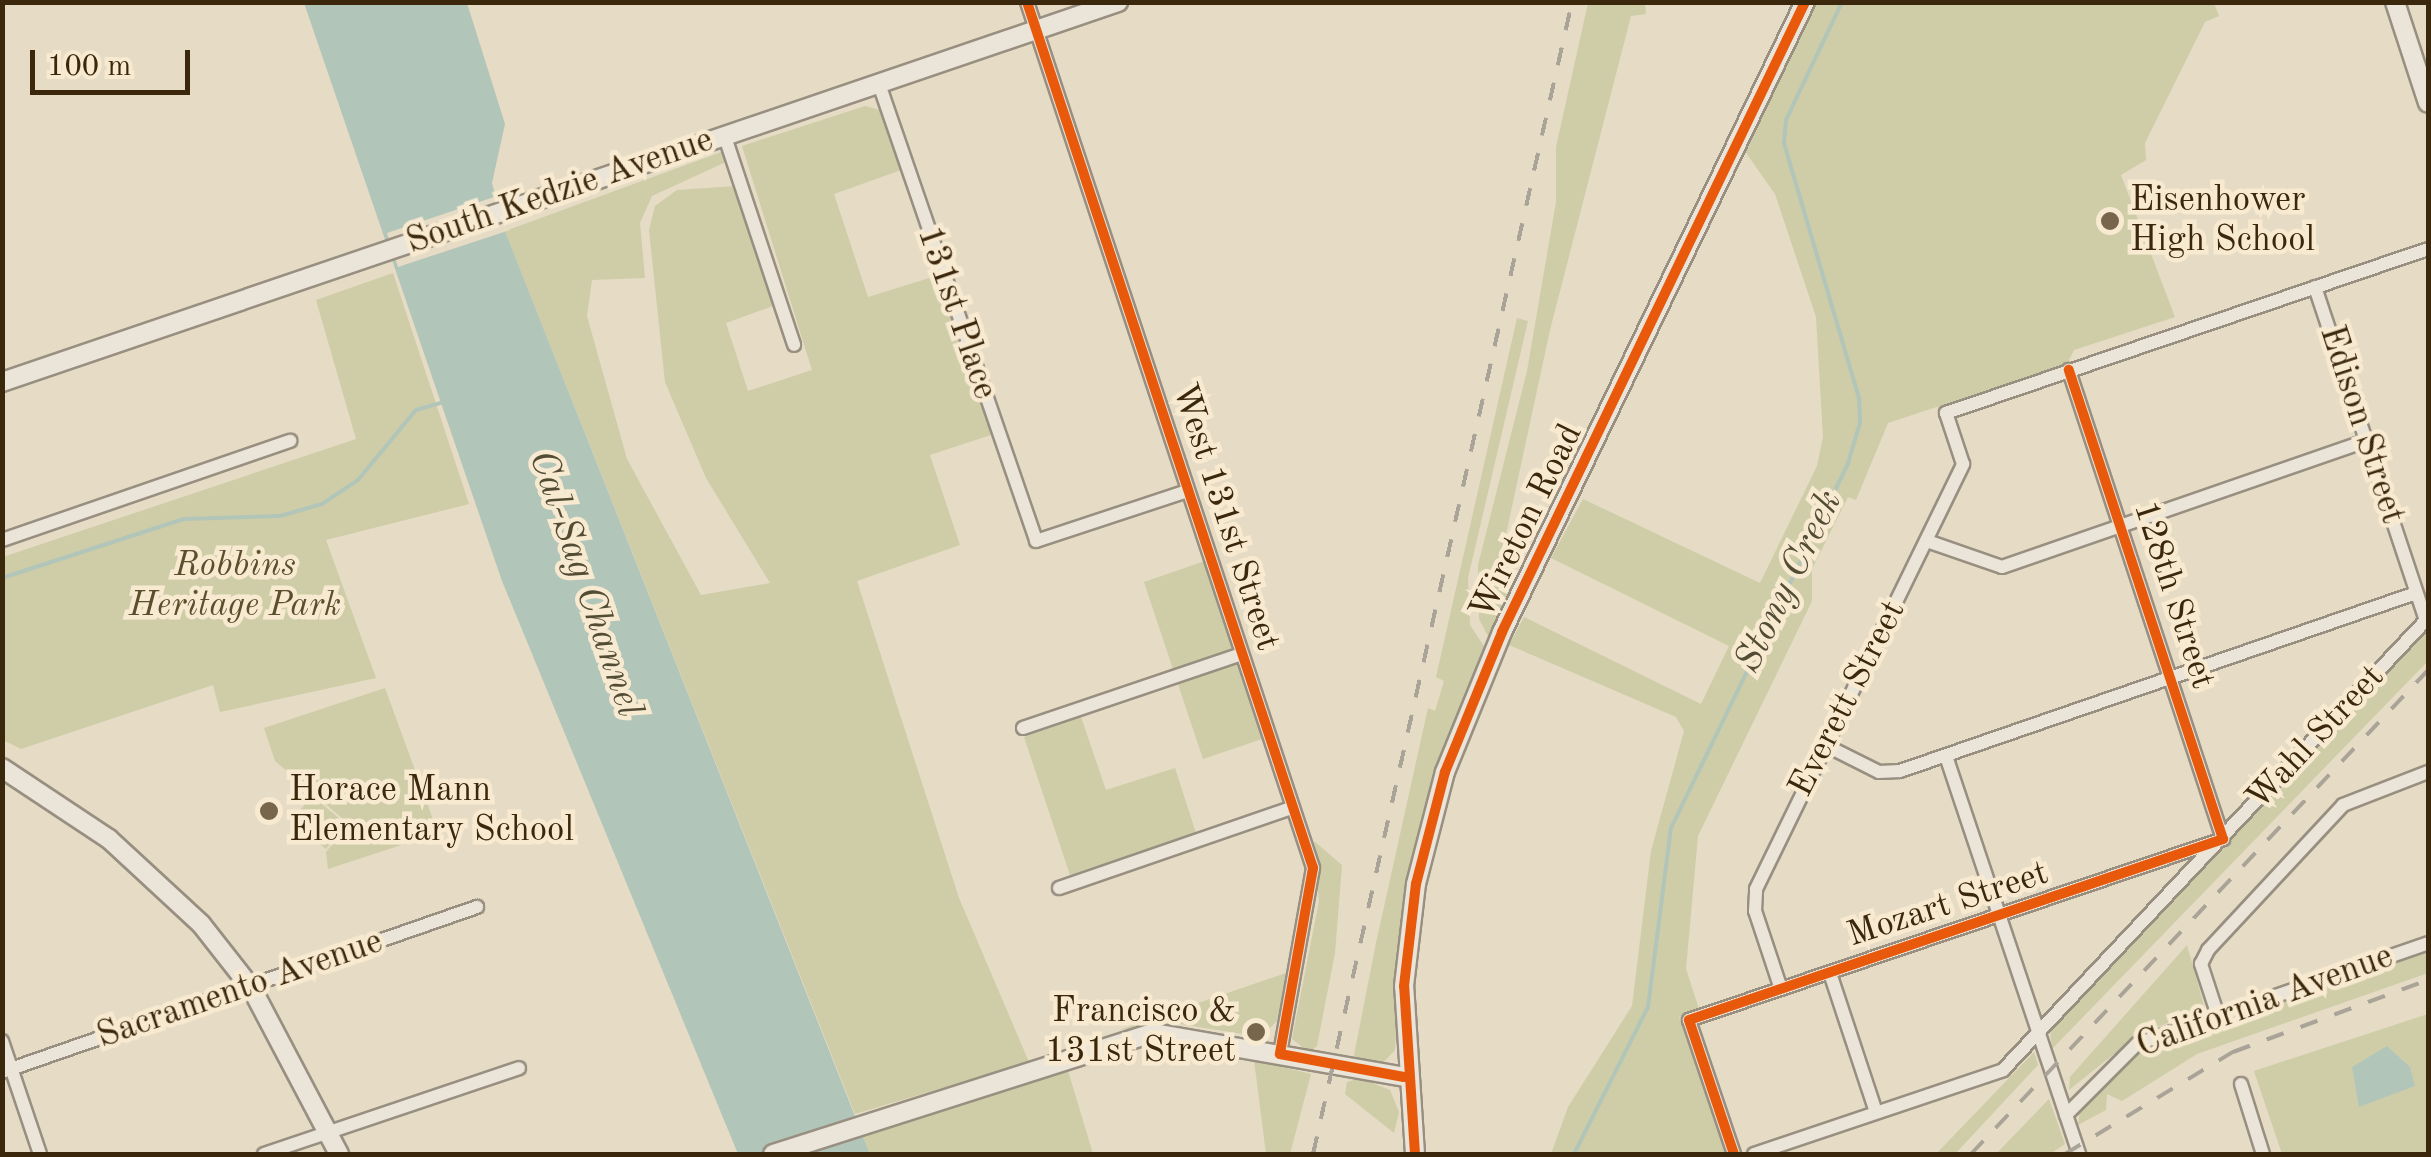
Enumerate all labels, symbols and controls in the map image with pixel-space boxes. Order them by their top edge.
scale bar [35,30,195,92]
text: 100 m [47,52,131,82]
street label: South Kedzie Avenue [401,120,719,264]
place label: Eisenhower High School [2130,180,2315,262]
marker: Eisenhower High School [2099,210,2121,232]
street label: 131st Place [907,221,1005,405]
street label: Edison Street [2309,321,2413,529]
street label: West 131st Street [1162,378,1288,656]
street label: Wireton Road [1462,418,1592,626]
water label: Cal-Sag Channel [517,445,651,723]
water label: Stony Creek [1726,484,1854,680]
street label: 128th Street [2123,496,2223,694]
park label: Robbins Heritage Park [129,545,341,627]
street label: Everett Street [1781,594,1915,804]
street label: Wahl Street [2238,657,2394,819]
place label: Horace Mann Elementary School [289,770,574,852]
marker: Horace Mann Elementary School [258,800,280,822]
street label: Mozart Street [1842,853,2054,957]
street label: Sacramento Avenue [92,921,388,1059]
street label: California Avenue [2131,936,2399,1068]
place label: Francisco & 131st Street [1045,991,1236,1073]
marker: Francisco & 131st Street [1245,1021,1267,1043]

